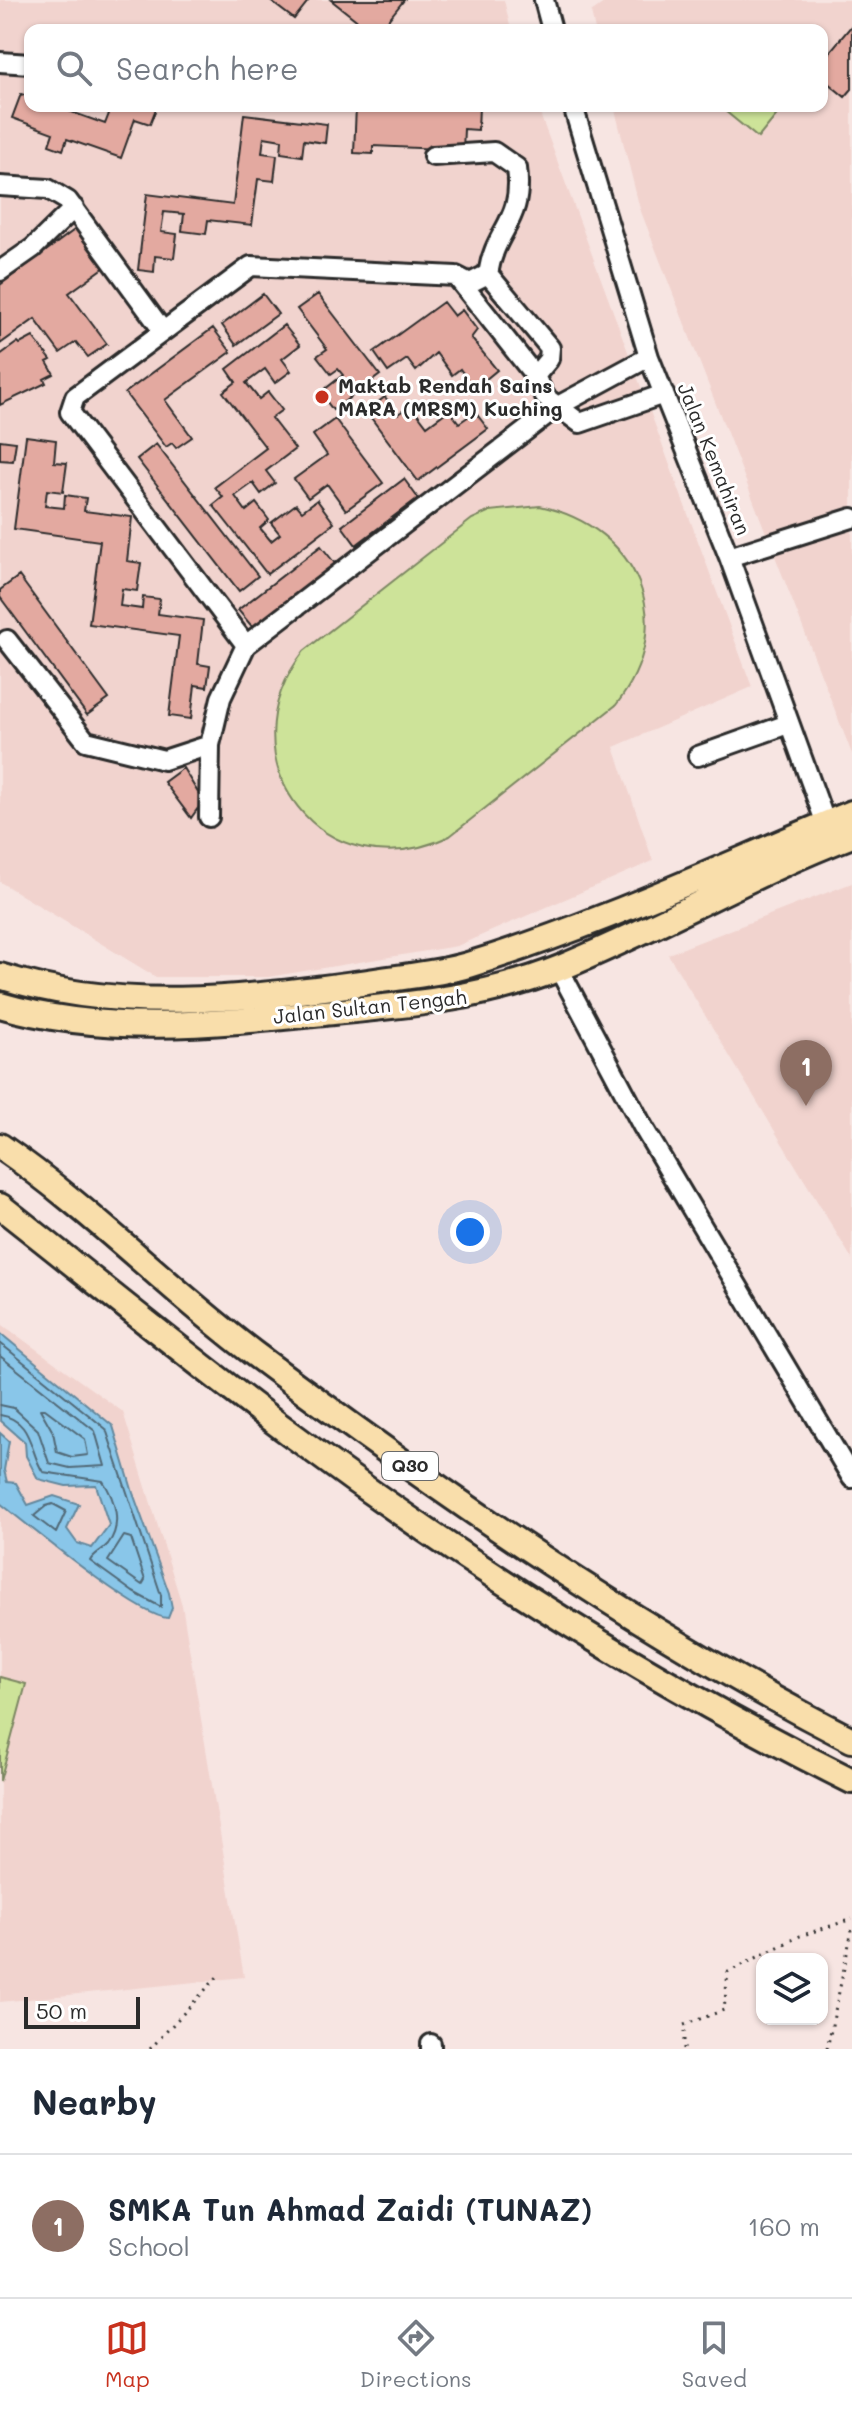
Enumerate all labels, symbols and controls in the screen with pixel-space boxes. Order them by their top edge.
search box [24,24,828,112]
icon: search [52,46,96,90]
text: Search here [116,48,299,88]
place label: Maktab Rendah Sains MARA (MRSM) Kuching [338,372,563,421]
street label: Jalan Kemahiran [672,379,757,539]
marker: Maktab Rendah Sains MARA (MRSM) Kuching [313,388,331,406]
street label: Jalan Sultan Tengah [272,983,468,1029]
pin: 1 [780,1040,832,1106]
your location [450,1212,490,1252]
road number: Q30 [382,1452,438,1480]
map controls [756,1953,828,2025]
button: layers [756,1953,828,2025]
scale bar [24,1993,140,2029]
text: 50 m [36,1996,87,2025]
text: Nearby [32,2079,157,2124]
text: SMKA Tun Ahmad Zaidi (TUNAZ) [108,2189,592,2229]
text: 1 [52,2209,64,2243]
text: 160 m [748,2209,820,2243]
text: School [108,2229,190,2263]
tab: Map [105,2316,150,2393]
tab: Directions [360,2316,472,2393]
tab: Saved [682,2316,747,2393]

